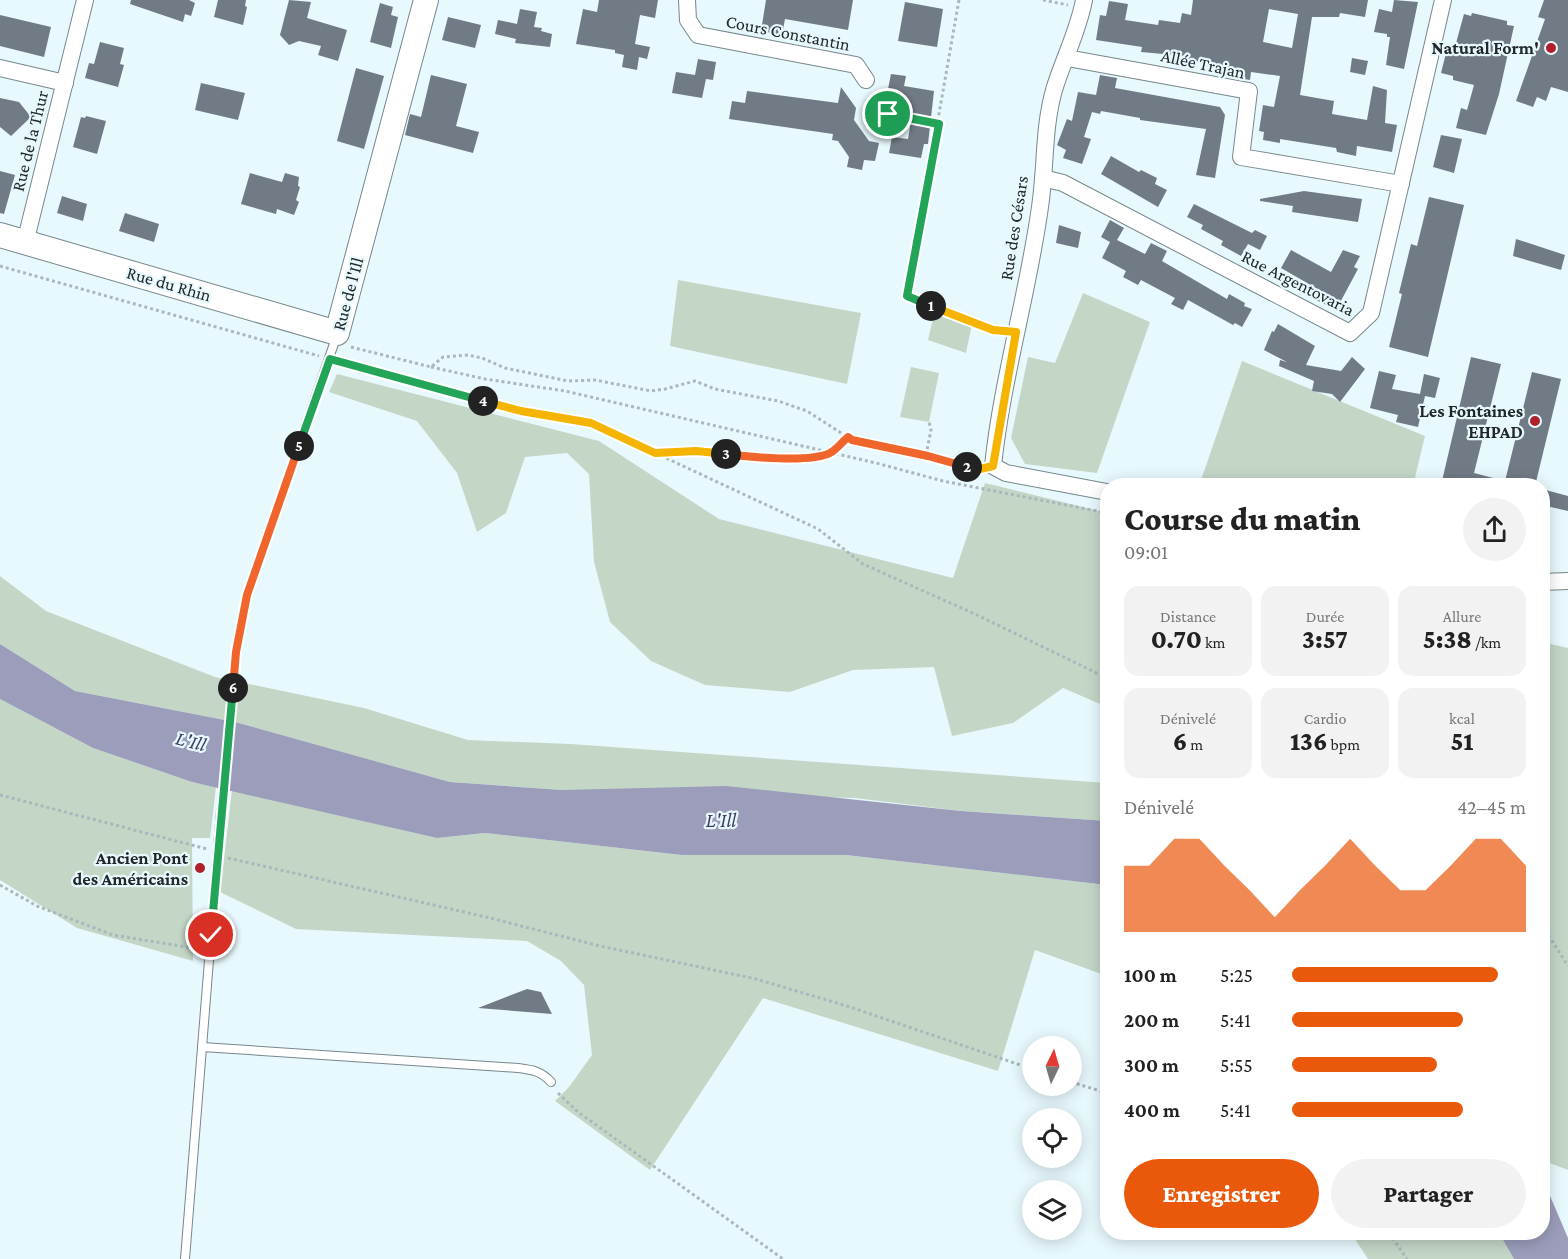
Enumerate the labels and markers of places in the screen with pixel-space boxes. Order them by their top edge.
place label: Natural Form' [1431,38,1539,58]
marker: Natural Form' [1544,41,1558,55]
pin [862,88,913,139]
pin: 1 [916,291,946,321]
pin: 4 [468,386,498,416]
place label: Les Fontaines EHPAD [1419,401,1523,442]
marker: Les Fontaines EHPAD [1528,414,1542,428]
pin: 5 [284,431,314,461]
pin: 3 [711,439,741,469]
pin: 2 [952,452,982,482]
pin: 6 [218,673,248,703]
place label: Ancien Pont des Américains [73,848,189,889]
marker: Ancien Pont des Américains [193,861,207,875]
pin [185,909,236,960]

